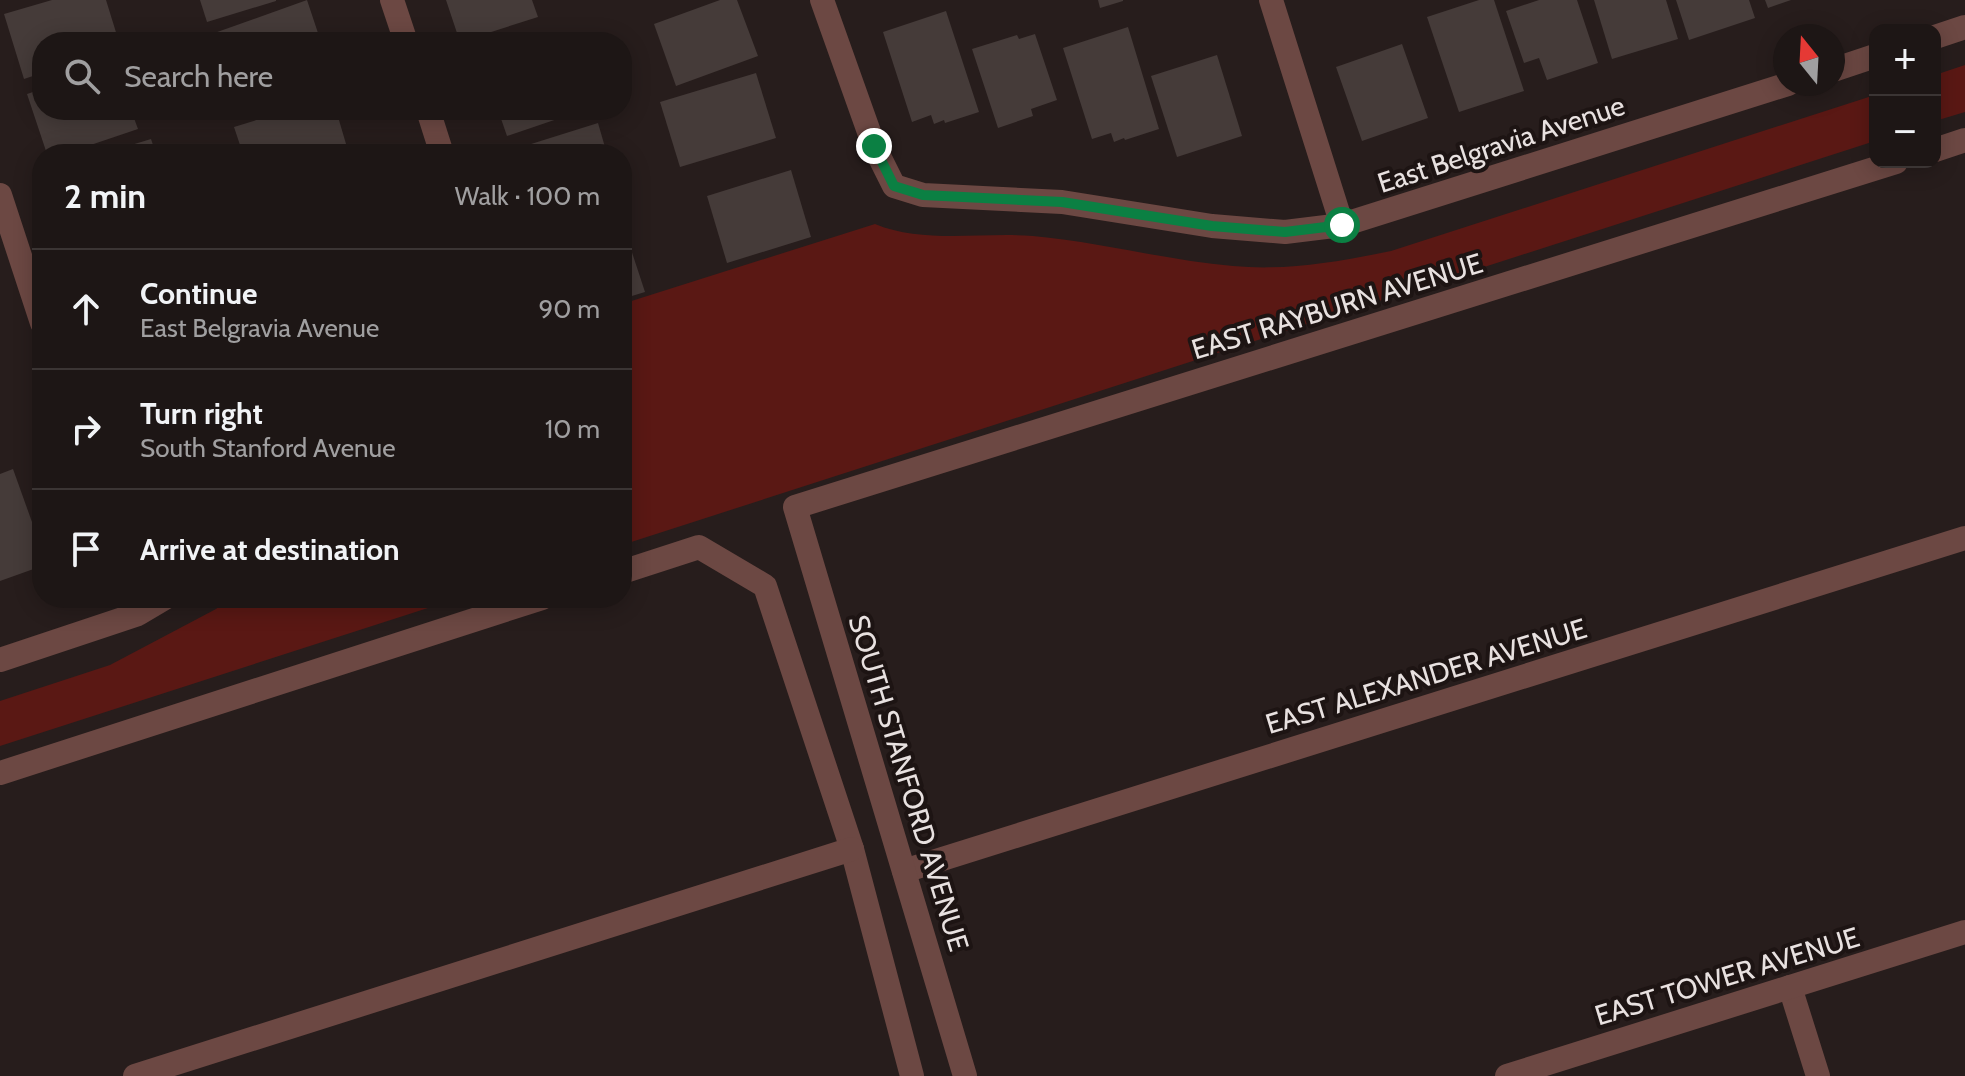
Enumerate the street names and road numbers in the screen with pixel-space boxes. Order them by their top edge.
street label: East Belgravia Avenue [1373,88,1629,200]
street label: EAST RAYBURN AVENUE [1187,246,1487,366]
street label: SOUTH STANFORD AVENUE [842,611,976,955]
street label: EAST ALEXANDER AVENUE [1261,611,1591,741]
street label: EAST TOWER AVENUE [1591,920,1863,1032]

